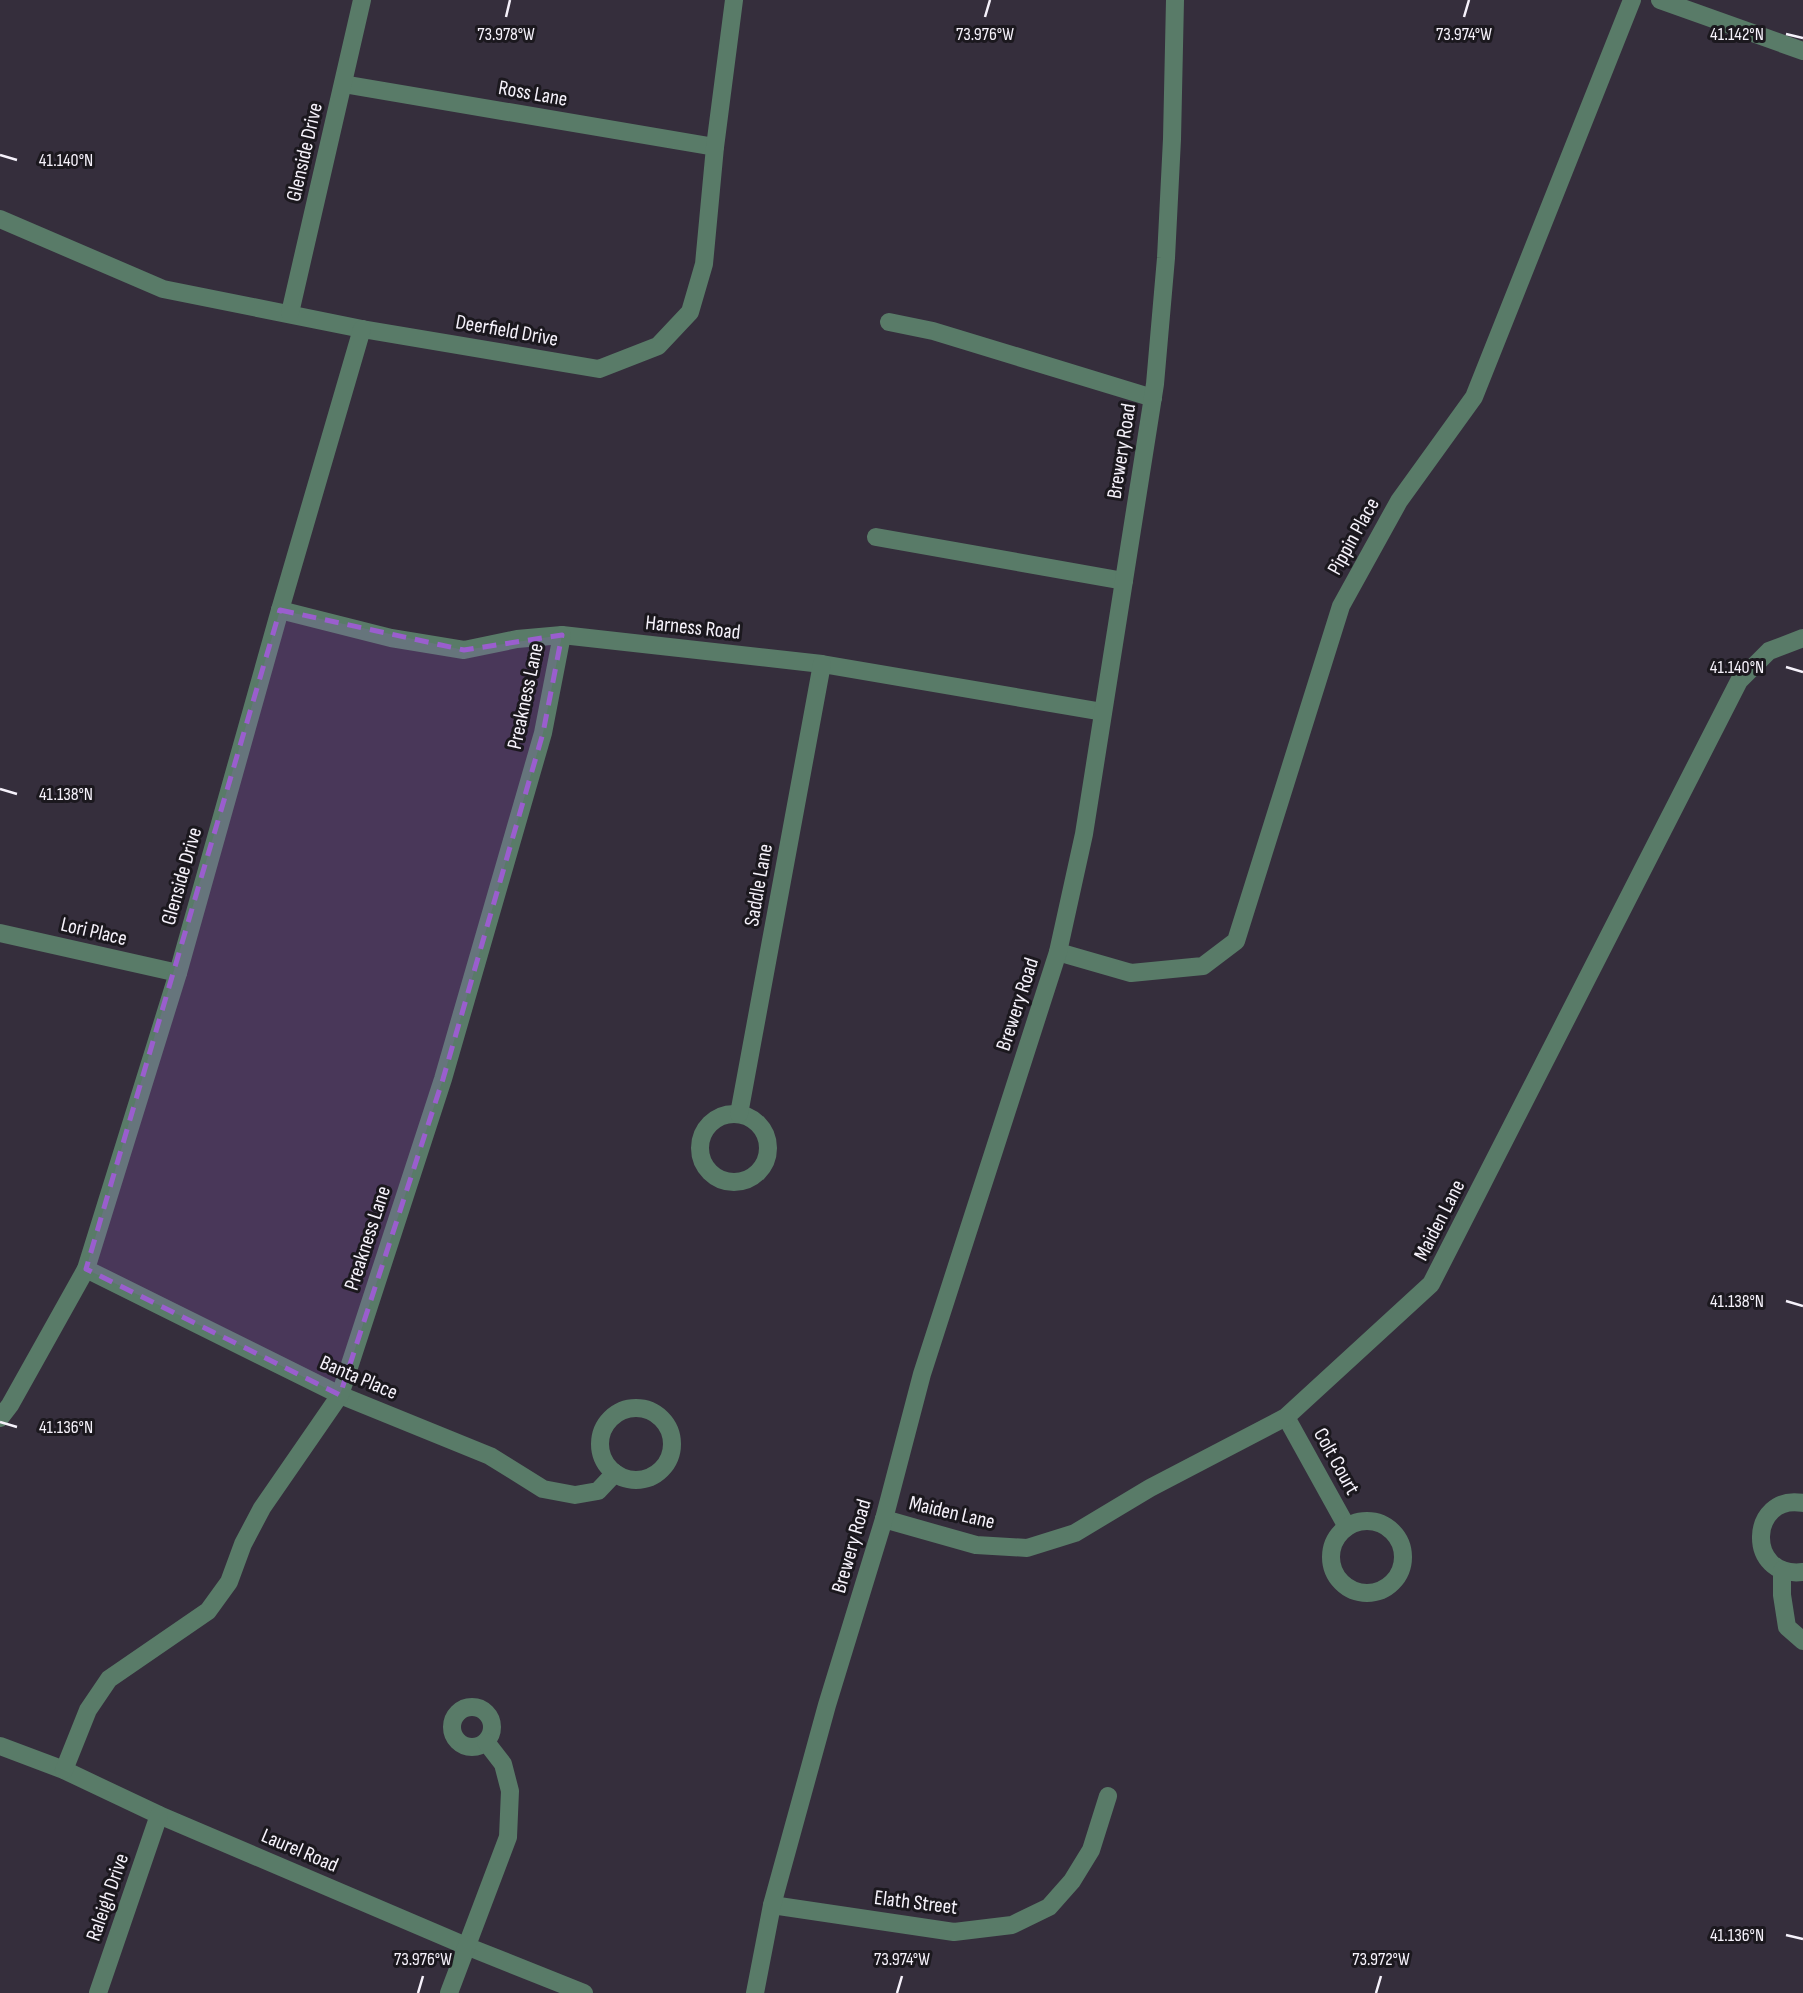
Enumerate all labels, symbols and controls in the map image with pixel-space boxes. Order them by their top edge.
text: 73.978°W [477,24,535,45]
text: 73.976°W [956,24,1014,45]
text: 73.974°W [1436,24,1492,45]
text: 41.142°N [1710,24,1764,45]
street label: Ross Lane [496,75,569,112]
street label: Glenside Drive [281,100,328,204]
text: 41.140°N [39,150,93,171]
street label: Deerfield Drive [454,309,560,352]
street label: Brewery Road [1102,402,1141,501]
street label: Pippin Place [1322,493,1385,579]
street label: Harness Road [644,610,742,645]
street label: Preakness Lane [502,641,549,752]
text: 41.140°N [1710,657,1764,678]
text: 41.138°N [39,784,93,805]
street label: Glenside Drive [156,824,207,928]
street label: Saddle Lane [739,842,778,928]
street label: Lori Place [58,912,129,951]
street label: Brewery Road [991,955,1044,1054]
street label: Maiden Lane [1408,1176,1470,1265]
street label: Preakness Lane [339,1183,396,1293]
text: 41.138°N [1710,1291,1764,1312]
street label: Banta Place [316,1350,401,1405]
text: 41.136°N [39,1417,93,1438]
street label: Colt Court [1308,1423,1365,1499]
street label: Maiden Lane [907,1490,997,1534]
street label: Brewery Road [826,1496,877,1596]
street label: Laurel Road [258,1823,342,1878]
street label: Raleigh Drive [81,1850,134,1944]
street label: Elath Street [873,1885,959,1920]
text: 41.136°N [1710,1925,1764,1946]
text: 73.976°W [394,1949,452,1970]
text: 73.974°W [874,1949,930,1970]
text: 73.972°W [1352,1949,1410,1970]

